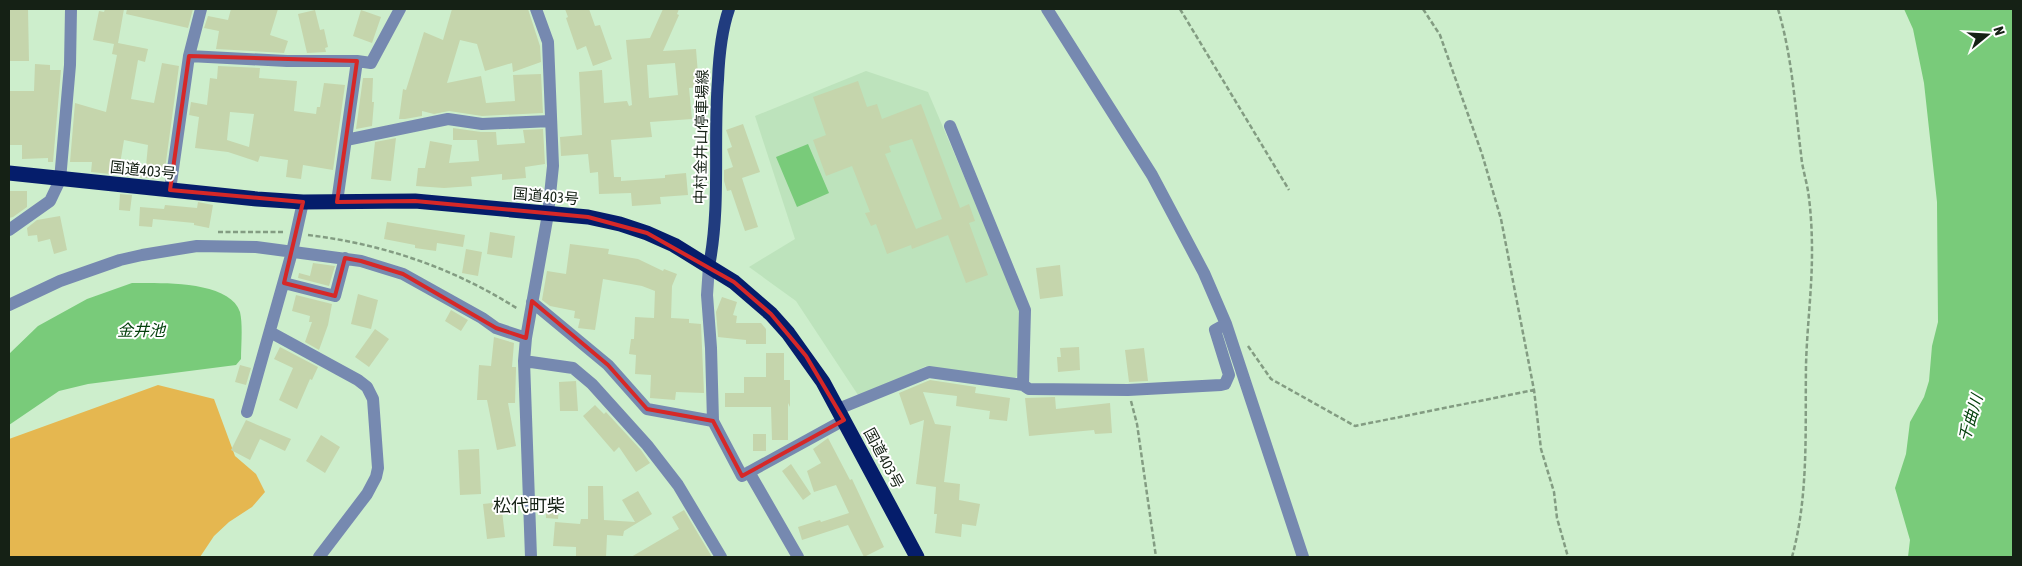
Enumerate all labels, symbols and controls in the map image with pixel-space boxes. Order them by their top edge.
north arrow [1962,10,2012,60]
text: N [1990,25,2008,37]
street label: 中村金井山停車場線 [691,69,711,205]
street label: 国道403号 [109,158,177,182]
street label: 国道403号 [512,185,580,207]
water label: 金井池 [117,321,167,339]
water label: 千曲川 [1954,391,1986,444]
street label: 国道403号 [861,425,907,491]
district label: 松代町柴 [493,495,565,516]

